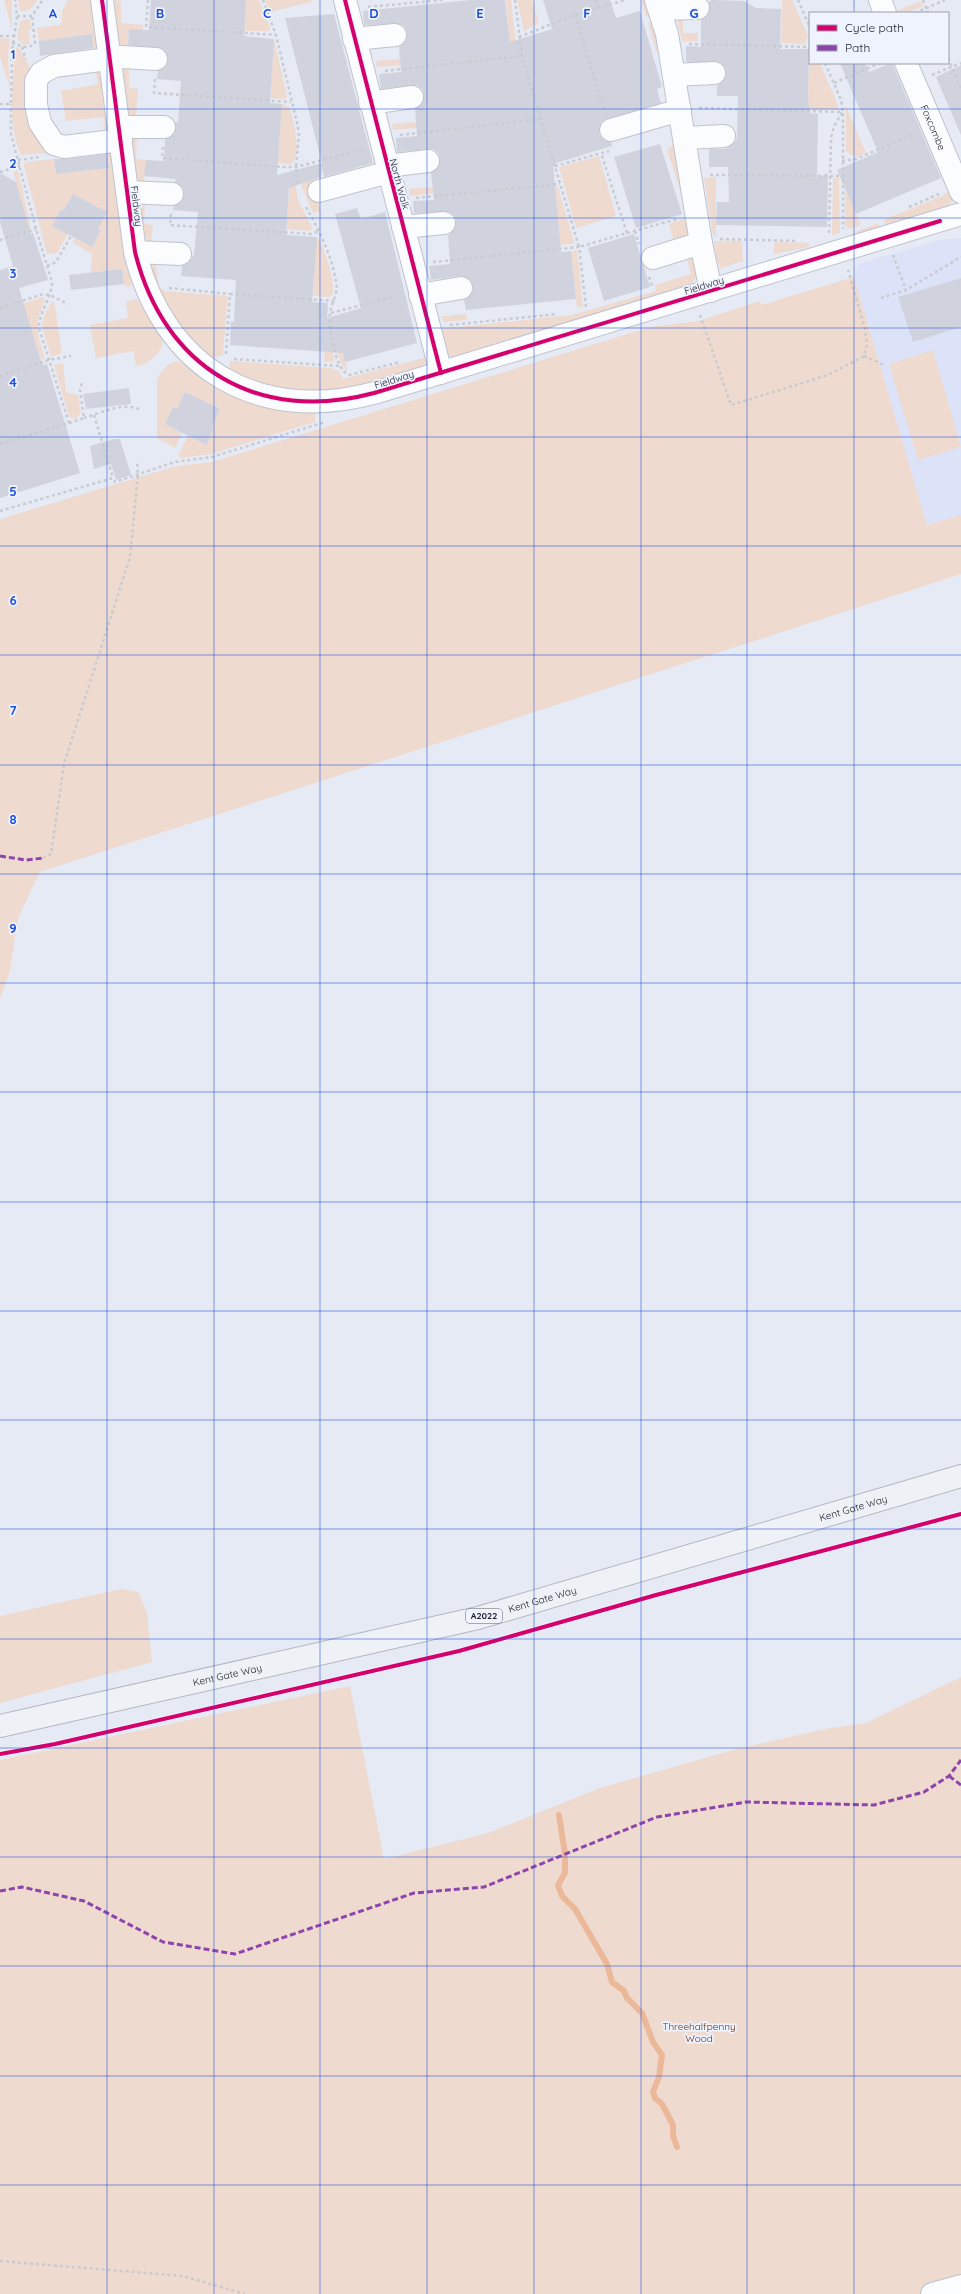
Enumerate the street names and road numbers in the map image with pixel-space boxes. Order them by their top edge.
street label: Foxcombe [918,103,949,153]
street label: North Walk [386,157,413,211]
street label: Fieldway [128,185,145,227]
street label: Fieldway [683,273,726,298]
street label: Fieldway [373,367,416,392]
street label: Kent Gate Way [818,1492,889,1524]
street label: Kent Gate Way [507,1583,578,1616]
road number: A2022 [466,1609,502,1623]
street label: Kent Gate Way [192,1661,263,1689]

